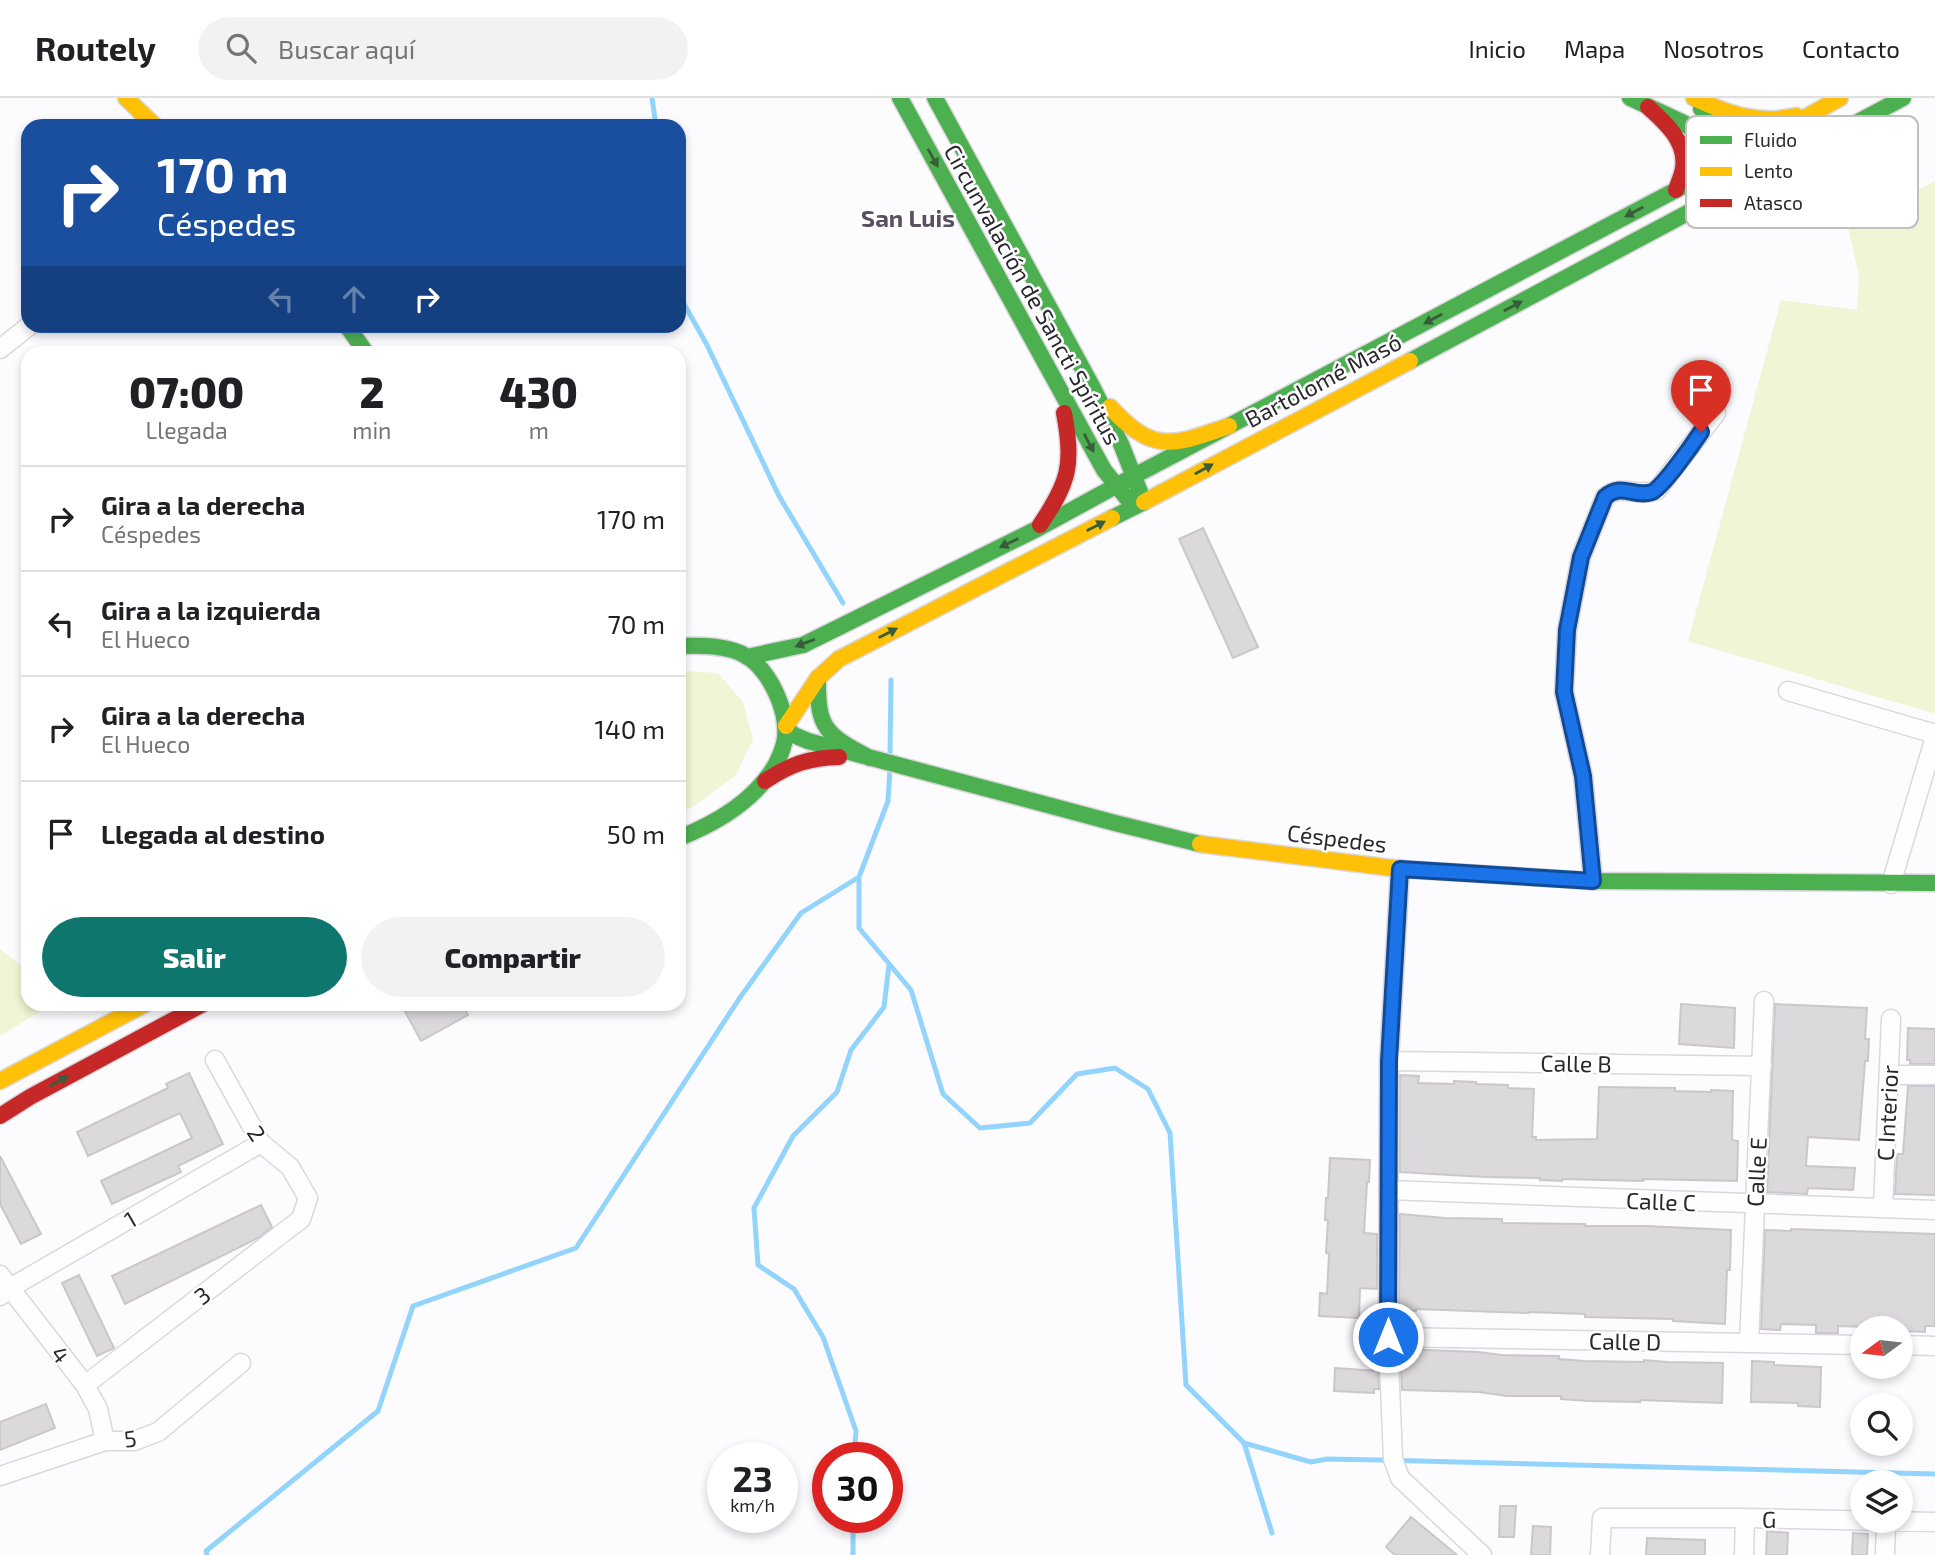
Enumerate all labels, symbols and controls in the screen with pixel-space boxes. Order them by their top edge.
search box [198,17,688,80]
text: Routely [35,28,156,68]
icon: search [222,29,260,67]
text: Buscar aquí [278,33,415,64]
text: Inicio [1468,34,1526,63]
text: Mapa [1564,34,1625,63]
text: Nosotros [1663,34,1764,63]
text: Contacto [1802,34,1900,63]
legend [1686,116,1918,228]
text: Fluido [1744,128,1797,151]
street label: Circunvalación de Sancti Spíritus [939,139,1127,449]
text: 170 m [157,144,289,203]
icon: right [42,147,133,238]
one-way arrow [927,148,939,167]
text: Lento [1744,159,1793,182]
text: Atasco [1744,191,1803,214]
district label: San Luis [861,203,955,232]
text: Céspedes [157,204,296,242]
one-way arrow [1624,207,1644,218]
icon: left [262,280,300,318]
icon: ahead [335,280,373,318]
icon: right [408,280,446,318]
one-way arrow [1503,300,1523,312]
one-way arrow [1423,313,1442,325]
street label: Bartolomé Masó [1240,327,1406,433]
pin [1671,360,1731,432]
text: 07:00 [129,366,244,416]
text: 2 [359,366,384,416]
text: 430 [499,366,578,416]
icon: arrive [1682,371,1720,409]
text: Llegada [146,416,228,444]
text: min [352,416,391,444]
text: m [529,416,549,444]
one-way arrow [1083,434,1095,453]
one-way arrow [1194,464,1214,476]
text: Gira a la derecha [101,489,305,520]
icon: right [42,500,80,538]
text: 170 m [597,503,665,534]
text: Céspedes [101,520,201,548]
one-way arrow [1086,521,1106,532]
one-way arrow [999,537,1019,548]
text: Gira a la izquierda [101,594,321,625]
icon: left [42,605,80,643]
text: 70 m [607,608,665,639]
text: El Hueco [101,625,190,653]
one-way arrow [878,628,898,639]
one-way arrow [794,638,815,649]
text: Gira a la derecha [101,699,305,730]
icon: right [42,710,80,748]
text: 140 m [594,713,665,744]
text: El Hueco [101,730,190,758]
icon: arrive [42,815,80,853]
text: Llegada al destino [101,818,325,849]
text: 50 m [607,818,665,849]
street label: Céspedes [1286,818,1388,858]
button: Salir [42,917,347,997]
button: Compartir [361,917,665,997]
street label: Calle B [1540,1048,1612,1078]
street label: C Interior [1871,1064,1903,1162]
one-way arrow [49,1076,69,1087]
street label: 2 [242,1120,272,1146]
street label: Calle E [1740,1136,1772,1208]
street label: Calle C [1626,1186,1696,1216]
street label: 1 [119,1205,141,1233]
street label: 3 [188,1280,216,1310]
position arrow [1351,1300,1425,1374]
north arrow [1850,1316,1913,1379]
map controls [1850,1316,1913,1533]
street label: Calle D [1589,1326,1661,1356]
street label: 4 [46,1340,76,1368]
button: search [1850,1393,1913,1456]
street label: 5 [122,1423,138,1453]
speed limit sign: 30 [812,1442,903,1533]
text: 23 [732,1457,773,1499]
button: layers [1850,1470,1913,1533]
text: km/h [730,1494,775,1516]
street label: G [1762,1505,1776,1533]

